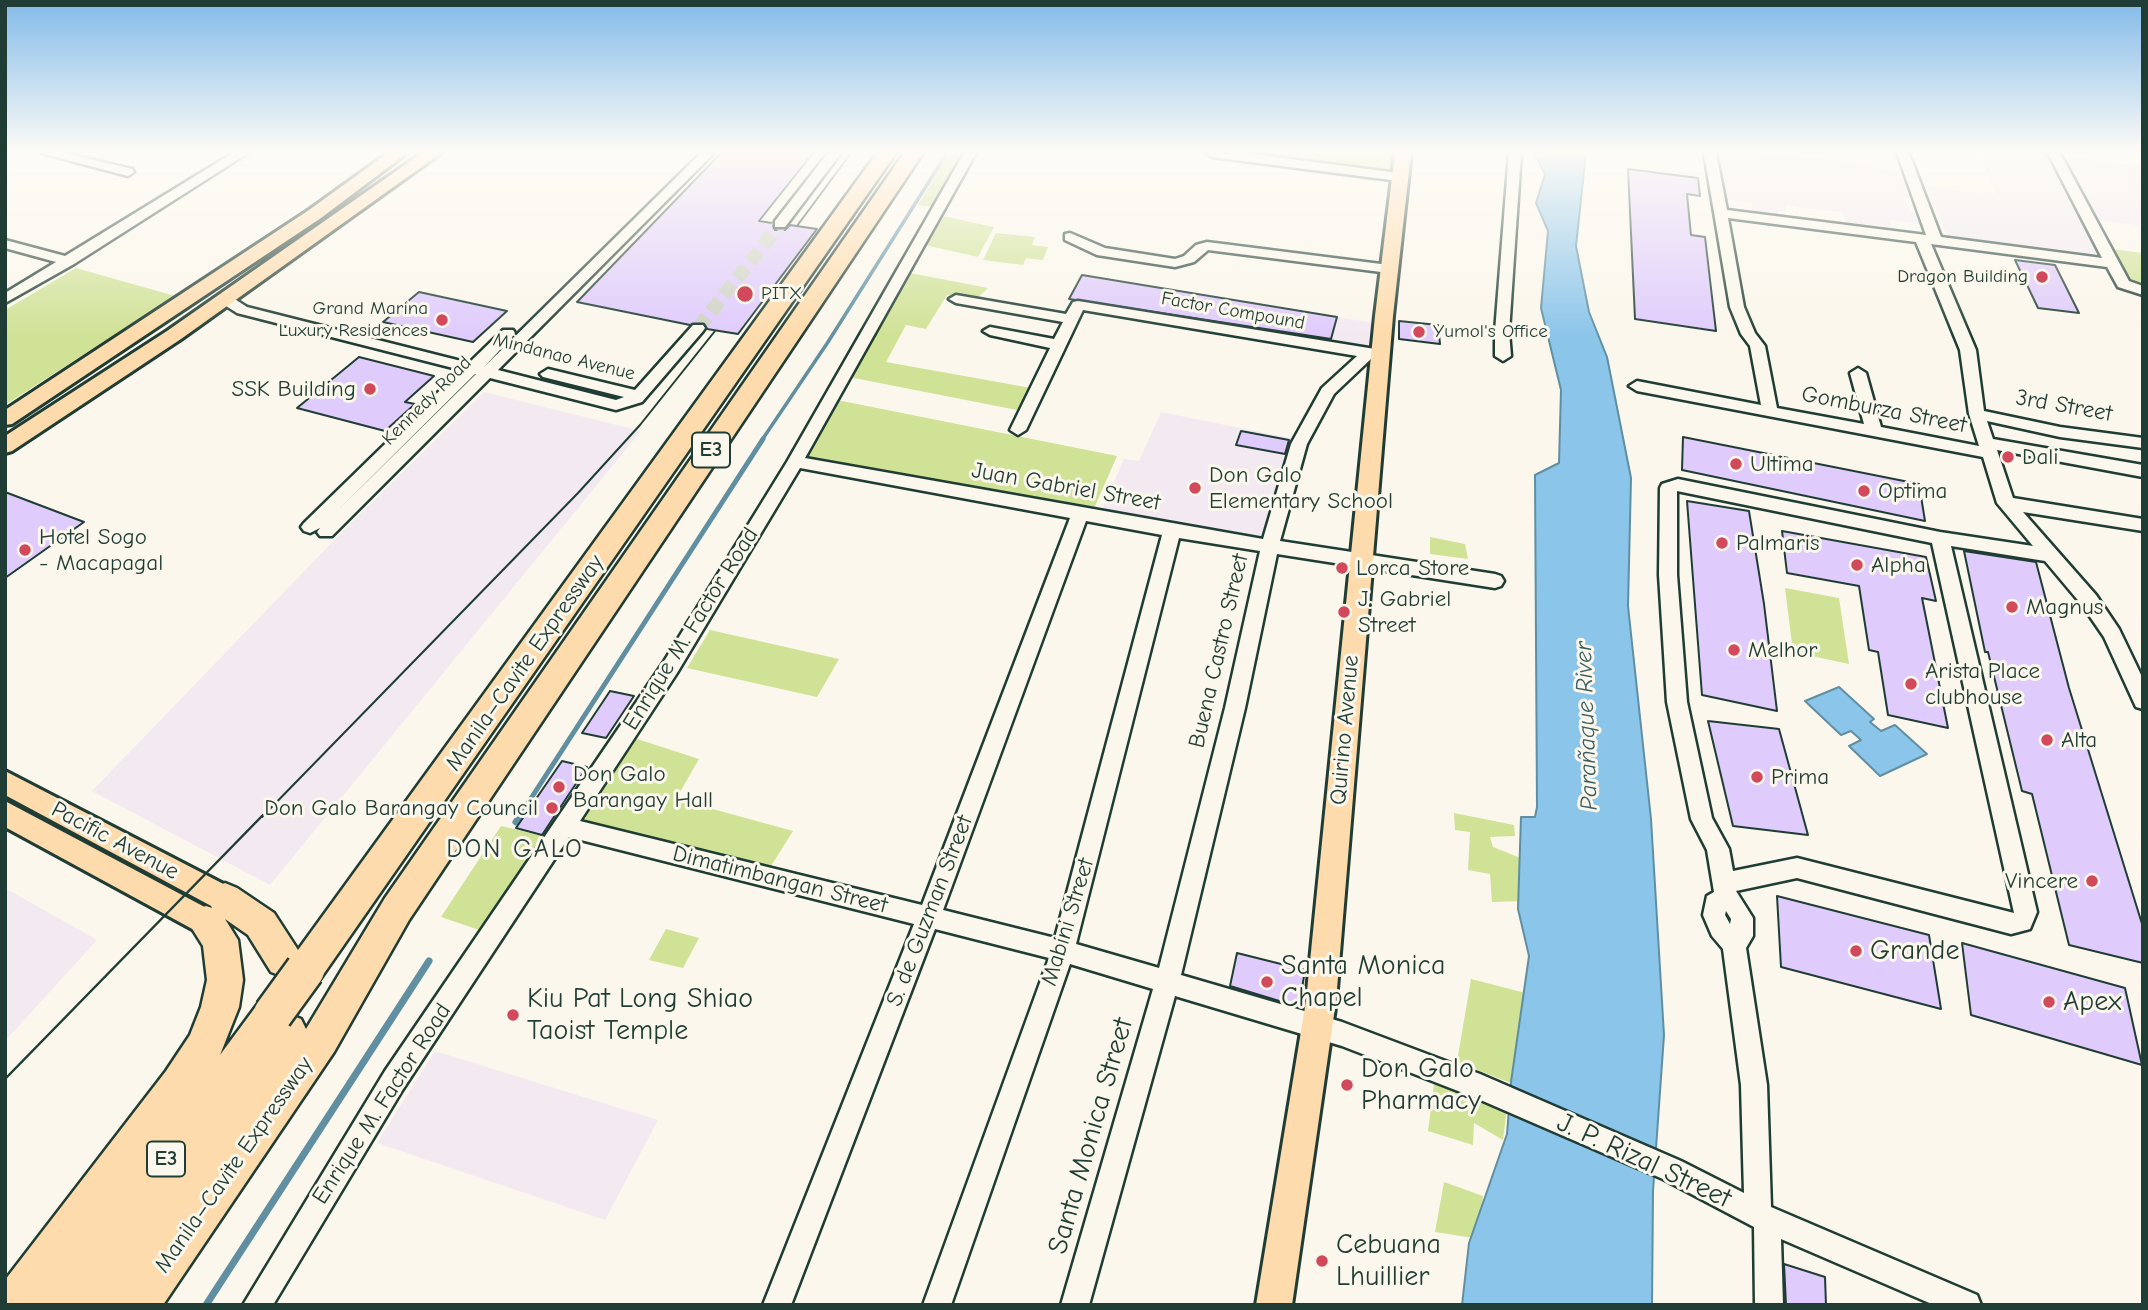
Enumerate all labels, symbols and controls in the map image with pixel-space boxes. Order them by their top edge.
place label: Dragon Building [1897,266,2028,288]
marker: Dragon Building [2034,269,2050,285]
place label: PITX [761,283,802,305]
marker: PITX [735,284,755,304]
street label: Factor Compound [1159,287,1307,335]
place label: Grand Marina Luxury Residences [278,298,428,342]
marker: Grand Marina Luxury Residences [434,312,450,328]
place label: Yumol's Office [1433,321,1548,343]
marker: Yumol's Office [1411,324,1427,340]
street label: Mindanao Avenue [491,328,637,386]
street label: Kennedy Road [378,352,476,450]
place label: SSK Building [231,375,356,403]
street label: Gomburza Street [1799,380,1969,440]
marker: SSK Building [362,381,378,397]
street label: 3rd Street [2014,384,2114,428]
road number: E3 [692,433,730,468]
place label: Dali [2022,443,2059,471]
marker: Dali [2000,449,2016,465]
place label: Ultima [1750,450,1814,478]
marker: Ultima [1728,456,1744,472]
street label: Juan Gabriel Street [969,457,1163,517]
place label: Don Galo Elementary School [1209,461,1393,515]
place label: Optima [1878,477,1947,505]
marker: Don Galo Elementary School [1187,480,1203,496]
marker: Optima [1856,483,1872,499]
place label: Hotel Sogo - Macapagal [39,523,163,577]
street label: Enrique M. Factor Road [617,523,765,735]
place label: Palmaris [1736,529,1820,557]
marker: Palmaris [1714,535,1730,551]
marker: Hotel Sogo - Macapagal [17,542,33,558]
street label: Manila–Cavite Expressway [440,550,610,776]
street label: Buena Castro Street [1183,551,1255,751]
place label: Alpha [1871,551,1926,579]
place label: Lorca Store [1356,554,1469,582]
marker: Alpha [1849,557,1865,573]
marker: Lorca Store [1334,560,1350,576]
place label: J. Gabriel Street [1358,585,1451,639]
place label: Magnus [2026,593,2103,621]
marker: Magnus [2004,599,2020,615]
marker: J. Gabriel Street [1336,604,1352,620]
place label: Melhor [1748,636,1817,664]
water label: Parañaque River [1570,641,1604,811]
marker: Melhor [1726,642,1742,658]
street label: Quirino Avenue [1325,654,1365,806]
place label: Arista Place clubhouse [1925,657,2040,711]
marker: Arista Place clubhouse [1903,676,1919,692]
place label: Alta [2061,726,2097,754]
marker: Alta [2039,732,2055,748]
place label: Don Galo Barangay Hall [573,760,713,814]
place label: Prima [1771,763,1829,791]
marker: Prima [1749,769,1765,785]
marker: Don Galo Barangay Hall [551,779,567,795]
place label: Don Galo Barangay Council [264,794,538,822]
street label: Pacific Avenue [46,796,184,886]
marker: Don Galo Barangay Council [544,800,560,816]
street label: S. de Guzman Street [881,812,979,1010]
district label: DON GALO [447,834,583,866]
street label: Dimatimbangan Street [670,840,890,920]
street label: Mabini Street [1036,855,1100,989]
place label: Vincere [2005,867,2078,895]
marker: Vincere [2084,873,2100,889]
place label: Grande [1870,934,1959,968]
marker: Grande [1848,943,1864,959]
place label: Santa Monica Chapel [1281,949,1445,1015]
marker: Santa Monica Chapel [1259,974,1275,990]
place label: Kiu Pat Long Shiao Taoist Temple [527,982,753,1048]
place label: Apex [2063,985,2121,1019]
marker: Apex [2041,994,2057,1010]
street label: Enrique M. Factor Road [307,998,457,1210]
marker: Kiu Pat Long Shiao Taoist Temple [505,1007,521,1023]
street label: Santa Monica Street [1041,1014,1141,1258]
street label: Manila–Cavite Expressway [149,1052,319,1278]
place label: Don Galo Pharmacy [1361,1052,1481,1118]
marker: Don Galo Pharmacy [1339,1077,1355,1093]
street label: J. P. Rizal Street [1551,1106,1737,1216]
road number: E3 [147,1142,185,1176]
place label: Cebuana Lhuillier [1336,1228,1441,1294]
marker: Cebuana Lhuillier [1314,1253,1330,1269]

